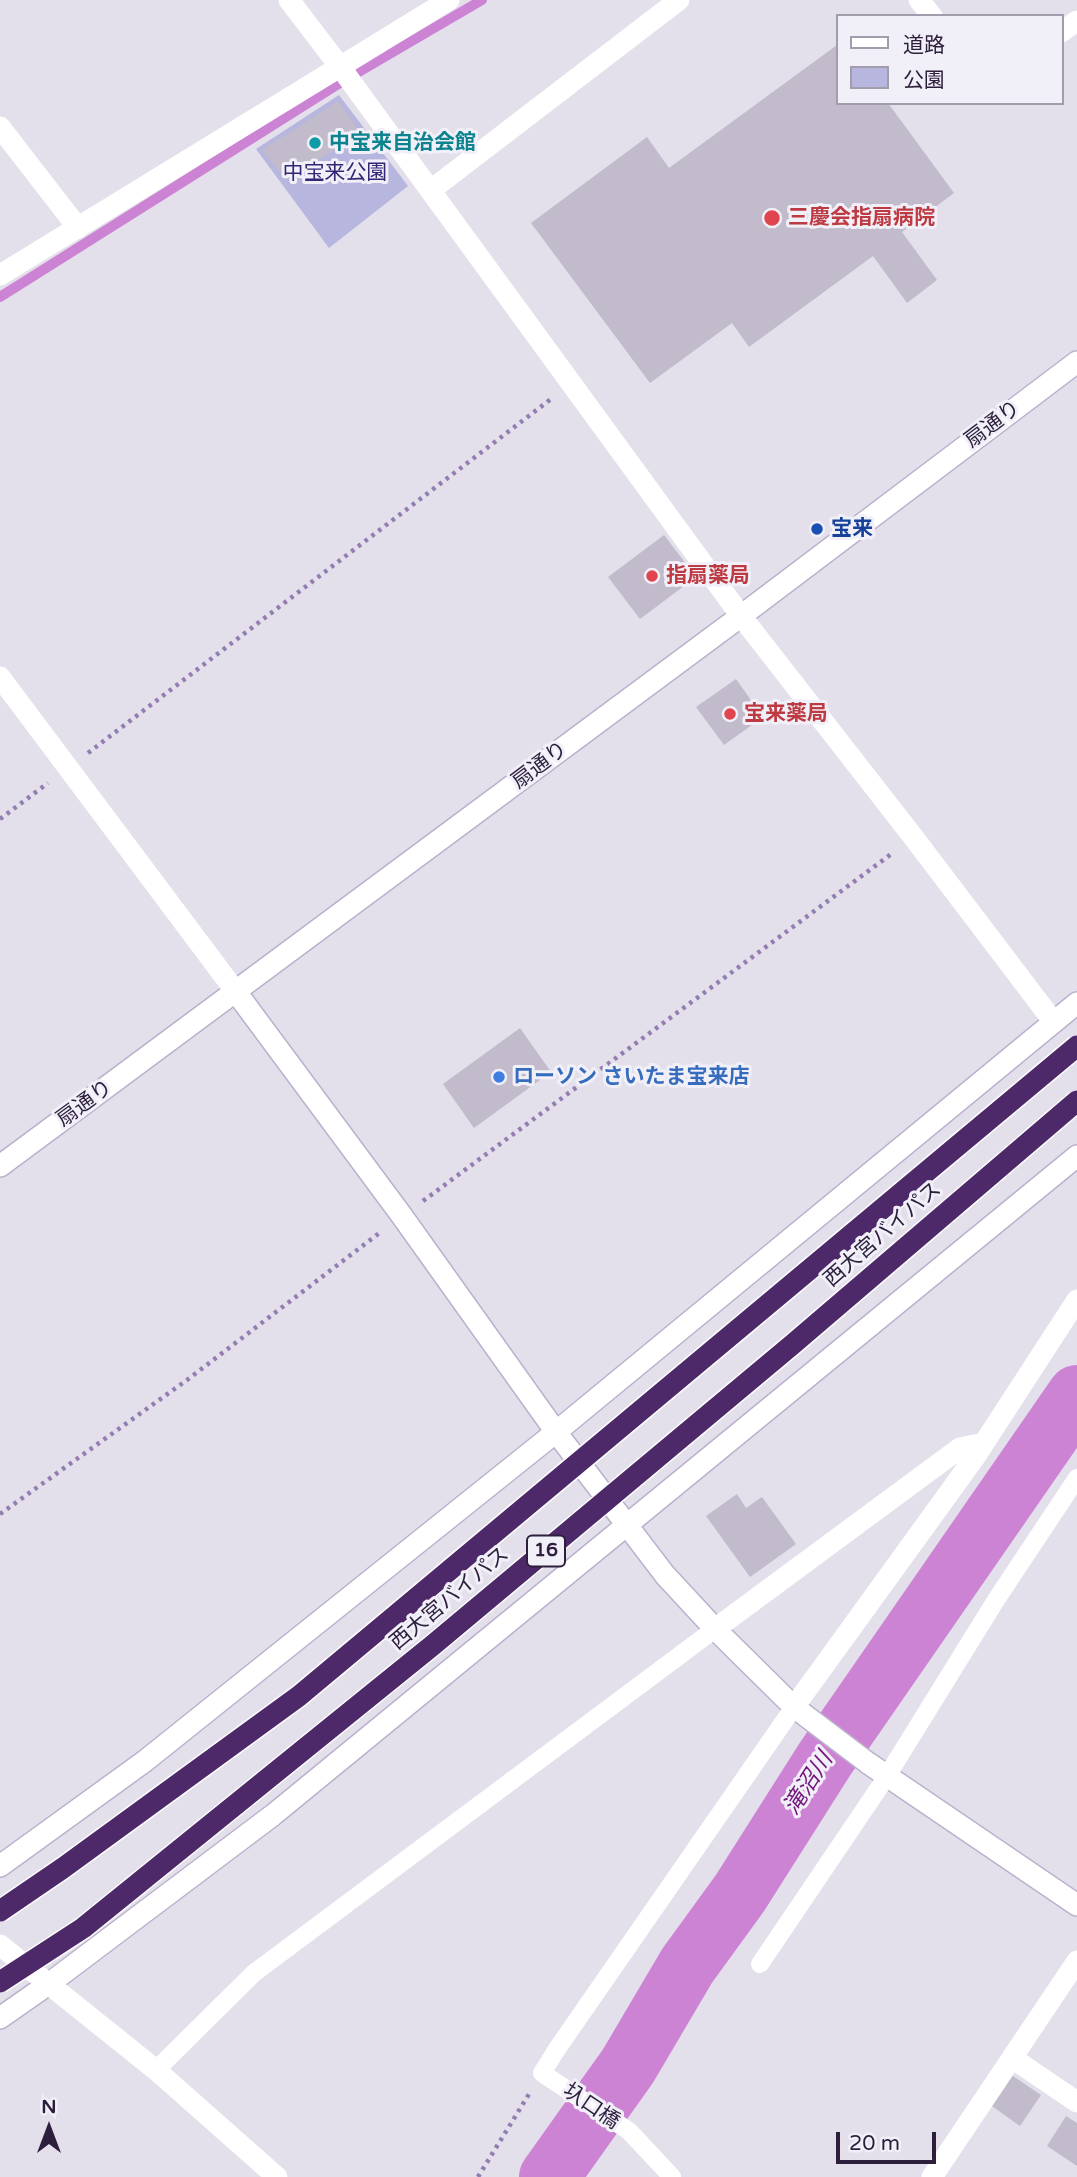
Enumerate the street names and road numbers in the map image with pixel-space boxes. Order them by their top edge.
street label: 扇通り [960,396,1026,454]
street label: 扇通り [507,737,573,795]
street label: 扇通り [52,1075,118,1133]
street label: 西大宮バイパス [819,1177,947,1293]
road number: 16 [527,1536,565,1567]
street label: 西大宮バイパス [386,1542,514,1656]
street label: 圦口橋 [558,2079,624,2135]

